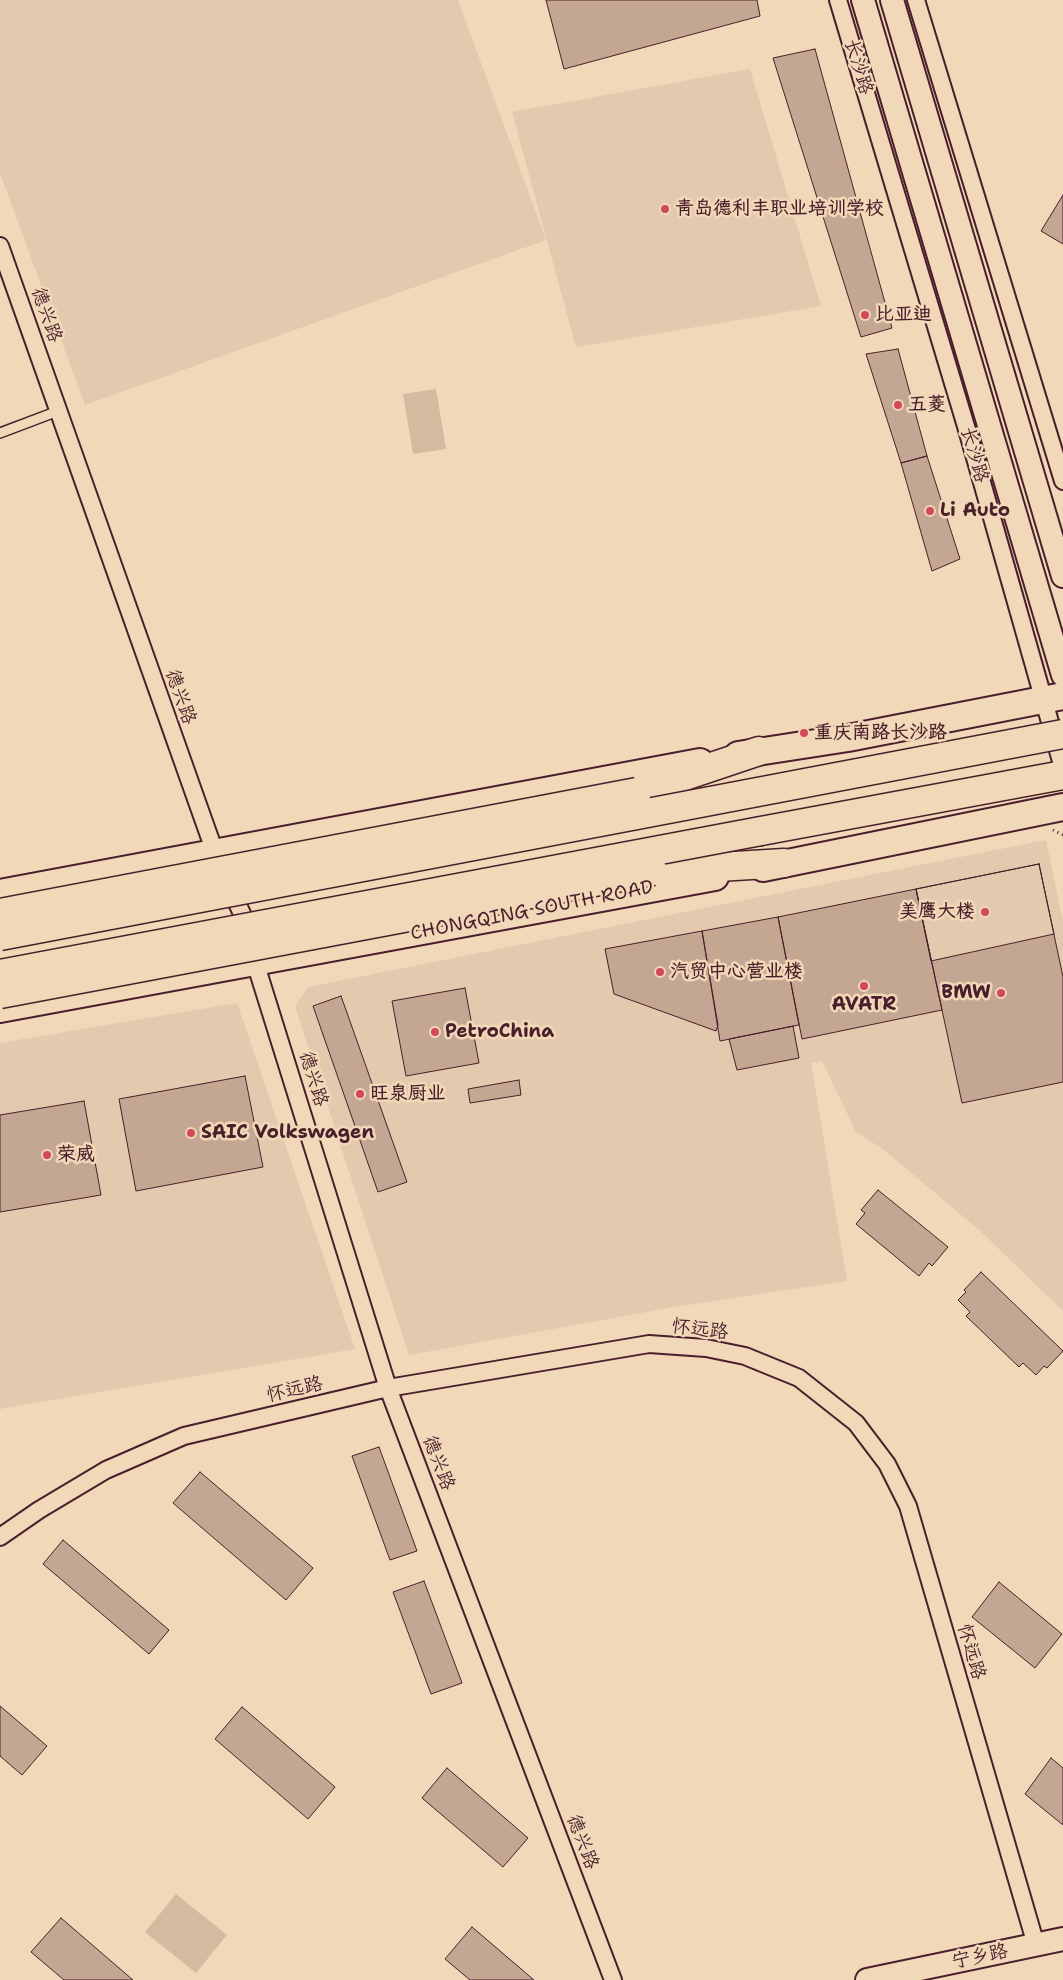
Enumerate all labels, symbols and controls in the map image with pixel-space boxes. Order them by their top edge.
street label: 长沙路 [839,36,877,98]
place label: 青岛德利丰职业培训学校 [675,198,884,220]
marker: 青岛德利丰职业培训学校 [659,203,671,215]
street label: 德兴路 [26,284,66,346]
place label: 比亚迪 [875,304,932,326]
marker: 比亚迪 [859,309,871,321]
place label: 五菱 [908,394,946,416]
marker: 五菱 [892,399,904,411]
street label: 长沙路 [955,424,993,486]
place label: Li Auto [940,500,1010,522]
marker: Li Auto [924,505,936,517]
street label: 德兴路 [160,666,200,728]
place label: 重庆南路长沙路 [814,722,947,744]
marker: 重庆南路长沙路 [798,727,810,739]
street label: CHONGQING SOUTH ROAD [409,876,655,946]
place label: 美鹰大楼 [899,901,975,923]
marker: 美鹰大楼 [979,906,991,918]
place label: 汽贸中心营业楼 [670,961,803,983]
marker: 汽贸中心营业楼 [654,966,666,978]
marker: AVATR [858,980,870,992]
place label: BMW [941,982,991,1004]
marker: BMW [995,987,1007,999]
place label: AVATR [832,994,896,1016]
place label: PetroChina [445,1021,554,1043]
marker: PetroChina [429,1026,441,1038]
street label: 德兴路 [294,1048,332,1110]
place label: 旺泉厨业 [370,1083,446,1105]
marker: 旺泉厨业 [354,1088,366,1100]
place label: SAIC Volkswagen [201,1122,374,1144]
marker: SAIC Volkswagen [185,1127,197,1139]
place label: 荣威 [57,1144,95,1166]
marker: 荣威 [41,1149,53,1161]
street label: 怀远路 [670,1315,730,1345]
street label: 怀远路 [265,1372,325,1408]
street label: 德兴路 [417,1432,459,1494]
street label: 怀远路 [952,1621,990,1683]
street label: 德兴路 [561,1811,603,1873]
street label: 宁乡路 [950,1940,1010,1974]

